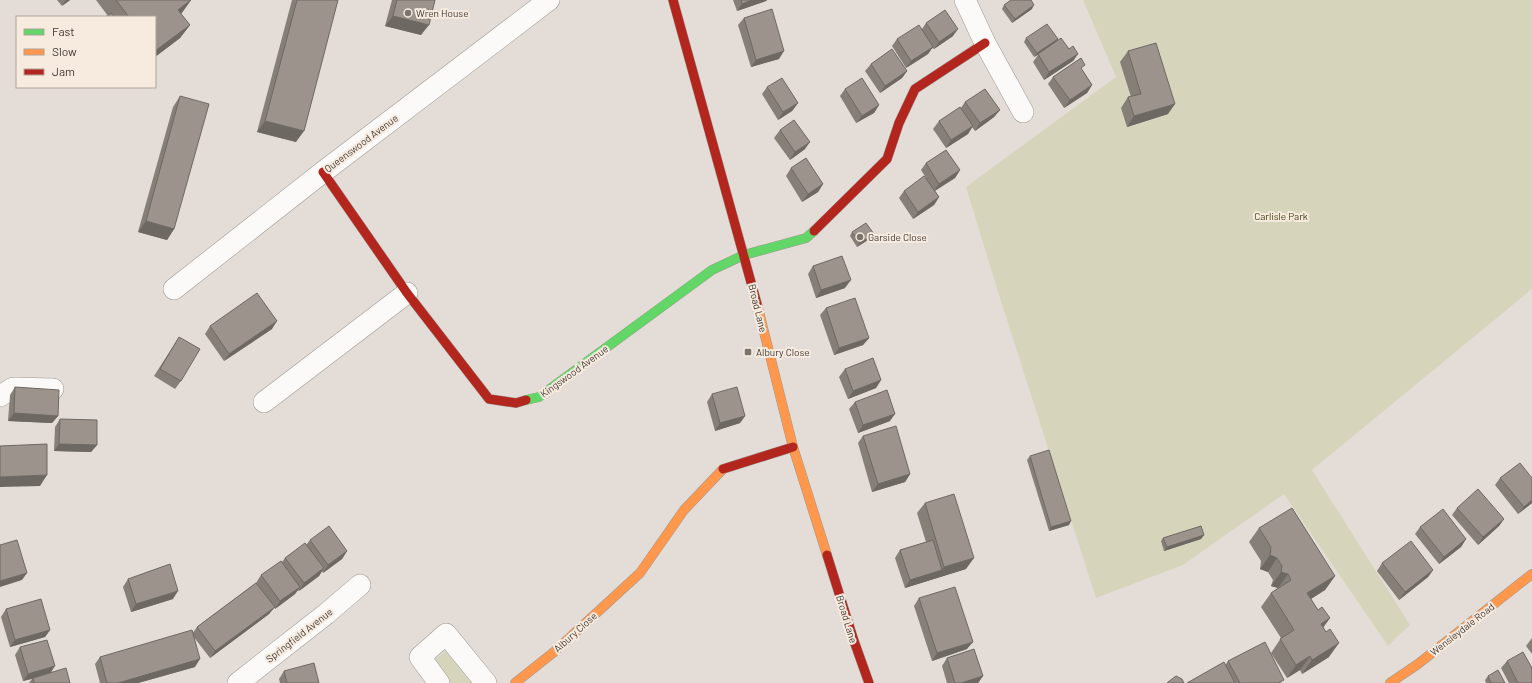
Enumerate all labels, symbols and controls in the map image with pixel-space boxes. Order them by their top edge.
place label: Wren House [416,7,469,19]
marker: Wren House [403,8,413,18]
legend [16,16,156,88]
text: Fast [52,24,75,38]
text: Slow [52,44,77,58]
text: Jam [52,64,75,78]
street label: Queenswood Avenue [322,111,400,175]
park label: Carlisle Park [1254,210,1308,222]
place label: Garside Close [868,231,927,243]
marker: Garside Close [855,232,865,242]
street label: Broad Lane [746,283,770,333]
street label: Kingswood Avenue [538,342,610,400]
place label: Albury Close [756,346,810,358]
marker: Albury Close [743,347,753,357]
street label: Broad Lane [834,594,860,644]
street label: Wensleydale Road [1428,600,1496,658]
street label: Springfield Avenue [263,605,335,665]
street label: Albury Close [551,610,599,654]

